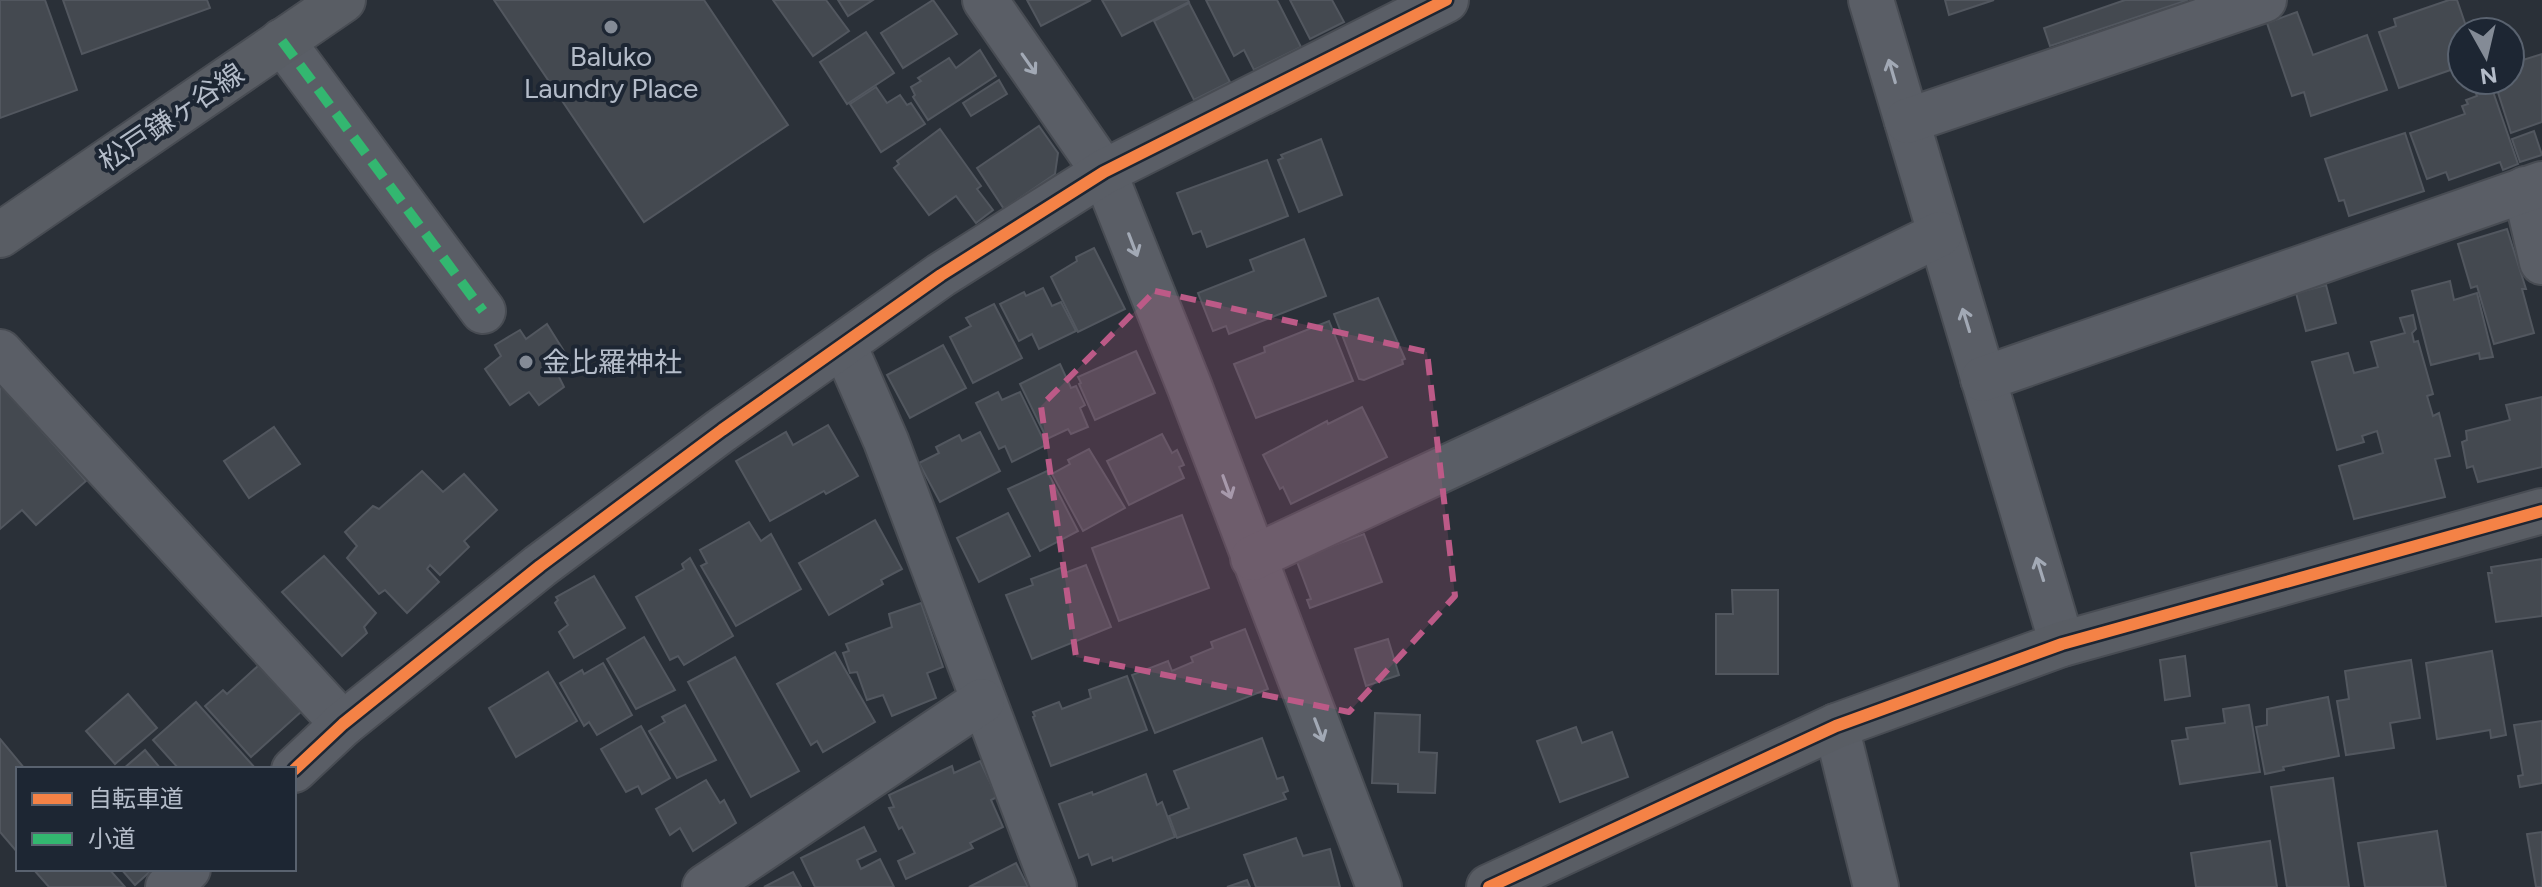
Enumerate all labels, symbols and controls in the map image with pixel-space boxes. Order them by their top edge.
north arrow [2446,16,2526,96]
marker: Baluko Laundry Place [602,18,620,36]
place label: Baluko Laundry Place [524,39,698,105]
one-way arrow [1021,53,1037,75]
street label: 松戸鎌ヶ谷線 [92,56,250,178]
one-way arrow [1884,58,1899,84]
text: N [2478,61,2499,90]
one-way arrow [1127,232,1141,257]
one-way arrow [1958,308,1973,334]
place label: 金比羅神社 [542,345,682,379]
marker: 金比羅神社 [517,353,535,371]
one-way arrow [1221,474,1235,499]
one-way arrow [2032,557,2047,583]
one-way arrow [1313,717,1327,742]
legend [16,767,296,871]
text: 自転車道 [88,784,184,813]
text: 小道 [88,824,136,853]

